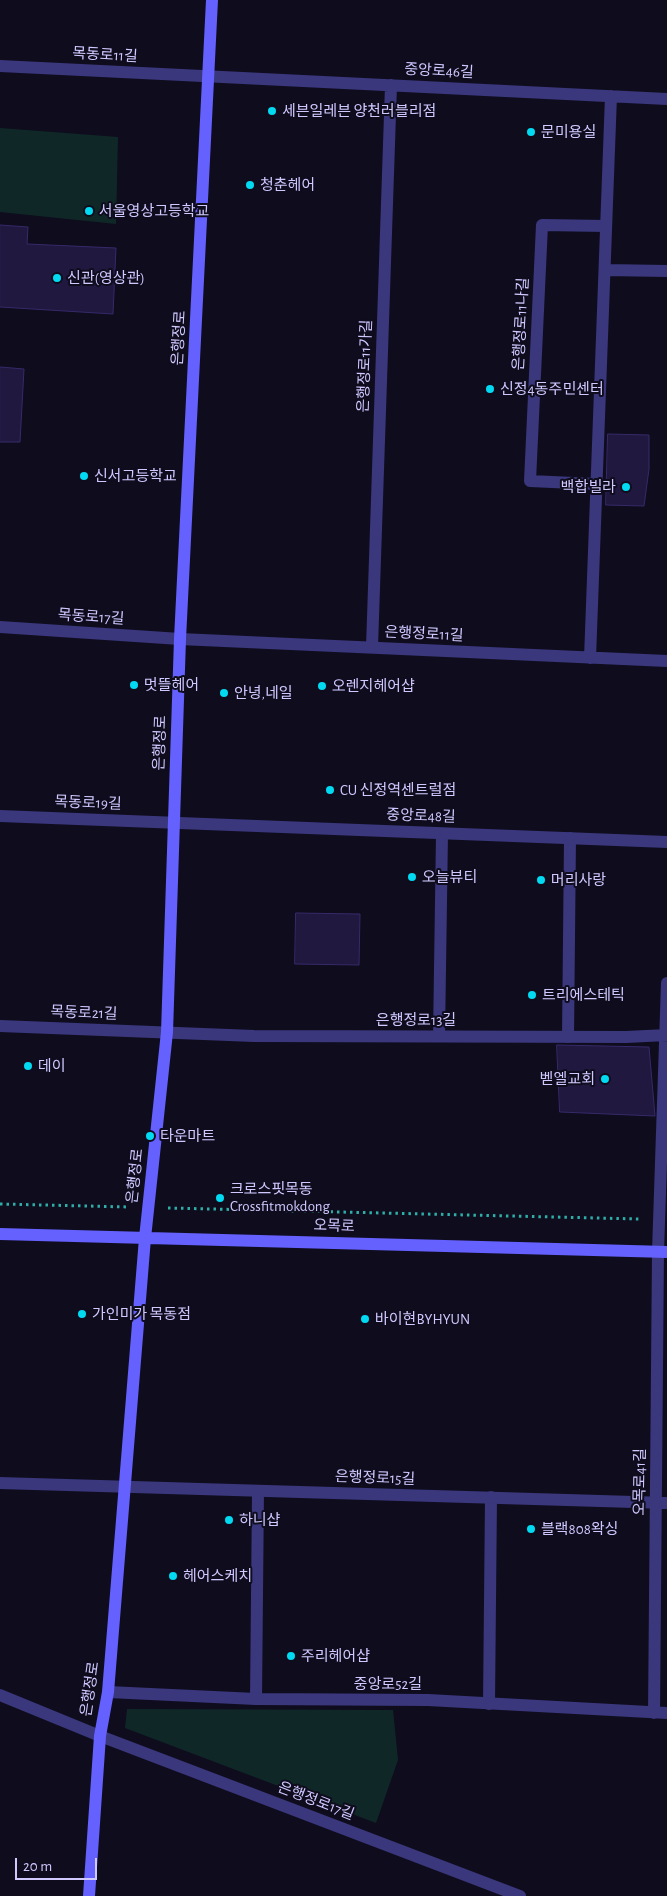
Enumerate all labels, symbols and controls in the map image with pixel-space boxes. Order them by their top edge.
street label: 목동로11길 [72,44,138,66]
street label: 중앙로46길 [404,60,474,82]
place label: 세븐일레븐 양천러블리점 [282,102,436,120]
marker: 세븐일레븐 양천러블리점 [266,105,278,117]
place label: 문미용실 [541,123,596,141]
marker: 문미용실 [525,126,537,138]
place label: 청춘헤어 [260,176,315,194]
marker: 청춘헤어 [244,179,256,191]
place label: 서울영상고등학교 [99,202,209,220]
marker: 서울영상고등학교 [83,205,95,217]
place label: 신관(영상관) [67,269,145,287]
marker: 신관(영상관) [51,272,63,284]
street label: 은행정로11나길 [510,277,532,371]
street label: 은행정로 [169,310,189,366]
street label: 은행정로11가길 [354,319,376,413]
place label: 신정4동주민센터 [500,380,604,398]
marker: 신정4동주민센터 [484,383,496,395]
place label: 신서고등학교 [94,467,177,485]
marker: 신서고등학교 [78,470,90,482]
place label: 백합빌라 [561,478,616,496]
marker: 백합빌라 [620,481,632,493]
street label: 목동로17길 [57,606,125,628]
street label: 은행정로11길 [384,623,464,645]
place label: 멋뜰헤어 [144,676,199,694]
place label: 오렌지헤어샵 [332,677,415,695]
marker: 멋뜰헤어 [128,679,140,691]
marker: 오렌지헤어샵 [316,680,328,692]
place label: 안녕,네일 [234,684,293,702]
marker: 안녕,네일 [218,687,230,699]
street label: 은행정로 [150,715,170,771]
place label: CU 신정역센트럴점 [340,781,456,799]
marker: CU 신정역센트럴점 [324,784,336,796]
street label: 목동로19길 [54,793,122,813]
street label: 중앙로48길 [386,806,456,826]
place label: 오늘뷰티 [422,868,477,886]
marker: 오늘뷰티 [406,871,418,883]
place label: 머리사랑 [551,871,606,889]
marker: 머리사랑 [535,874,547,886]
place label: 트리에스테틱 [542,986,625,1004]
marker: 트리에스테틱 [526,989,538,1001]
street label: 목동로21길 [50,1003,118,1023]
street label: 은행정로13길 [376,1011,456,1029]
place label: 데이 [38,1057,66,1075]
marker: 데이 [22,1060,34,1072]
place label: 벧엘교회 [540,1070,595,1088]
marker: 벧엘교회 [599,1073,611,1085]
place label: 타운마트 [160,1127,215,1145]
marker: 타운마트 [144,1130,156,1142]
street label: 은행정로 [123,1148,147,1204]
place label: 크로스핏목동 Crossfitmokdong [230,1180,330,1215]
marker: 크로스핏목동 Crossfitmokdong [214,1192,226,1204]
street label: 오목로 [313,1216,355,1236]
place label: 가인미가 목동점 [92,1305,191,1323]
marker: 가인미가 목동점 [76,1308,88,1320]
place label: 바이현BYHYUN [375,1310,470,1328]
marker: 바이현BYHYUN [359,1313,371,1325]
street label: 오목로41길 [630,1448,650,1516]
street label: 은행정로15길 [334,1468,416,1488]
place label: 하니샵 [239,1511,280,1529]
marker: 하니샵 [223,1514,235,1526]
place label: 블랙808왁싱 [541,1520,618,1538]
marker: 블랙808왁싱 [525,1523,537,1535]
place label: 헤어스케치 [183,1567,252,1585]
marker: 헤어스케치 [167,1570,179,1582]
place label: 주리헤어샵 [301,1647,370,1665]
marker: 주리헤어샵 [285,1650,297,1662]
street label: 은행정로 [77,1660,103,1718]
street label: 중앙로52길 [354,1675,422,1693]
street label: 은행정로17길 [275,1778,357,1824]
scale bar [18,1848,100,1880]
text: 20 m [23,1859,52,1874]

